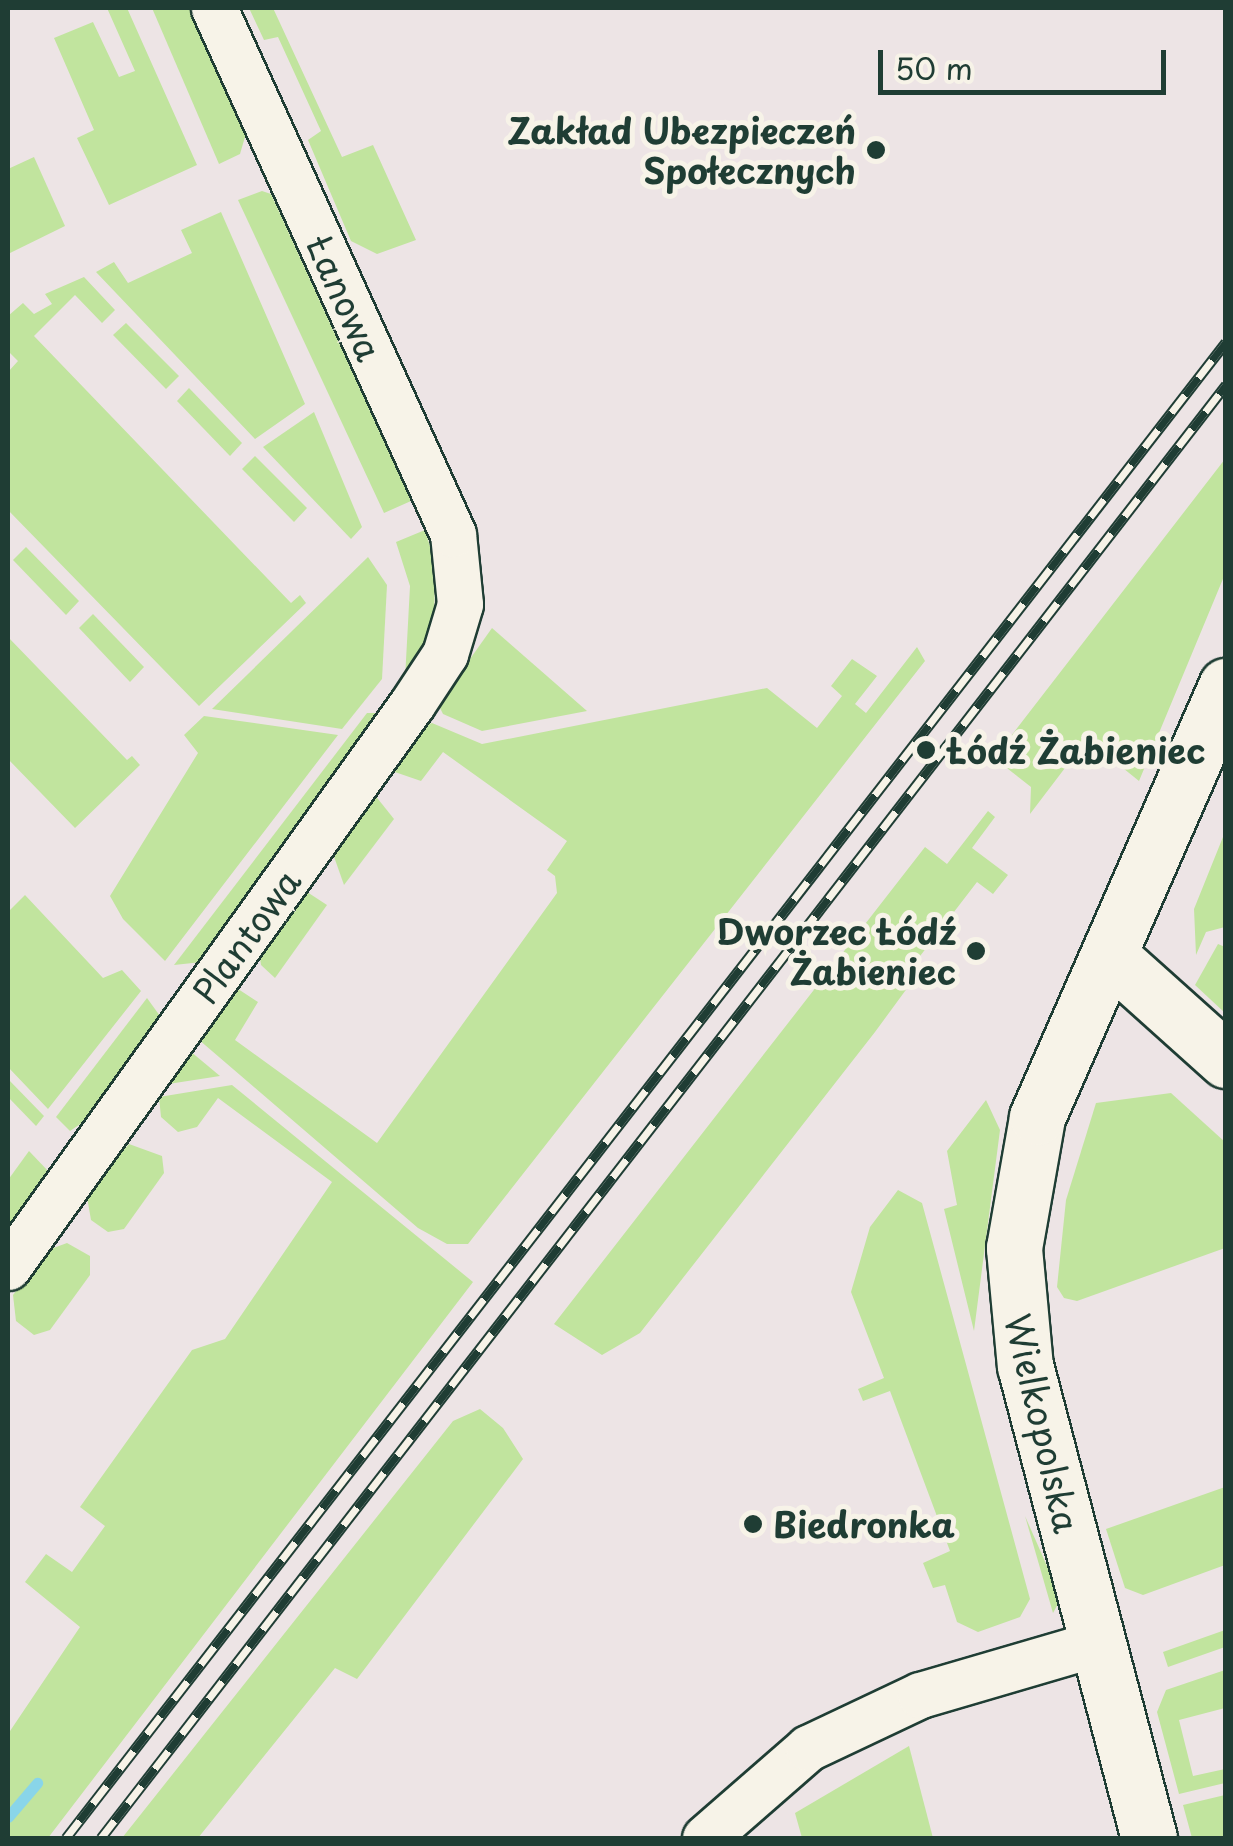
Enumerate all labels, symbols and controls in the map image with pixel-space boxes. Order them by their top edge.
scale bar [883,30,1170,92]
text: 50 m [895,45,973,90]
place label: Zakład Ubezpieczeń Społecznych [506,109,856,191]
marker: Zakład Ubezpieczeń Społecznych [865,139,887,161]
street label: Łanowa [299,229,391,367]
place label: Łódź Żabieniec [948,729,1204,771]
marker: Łódź Żabieniec [913,737,939,763]
street label: Plantowa [183,861,309,1011]
place label: Dworzec Łódź Żabieniec [714,910,956,992]
marker: Dworzec Łódź Żabieniec [965,940,987,962]
street label: Wielkopolska [997,1309,1089,1537]
place label: Biedronka [773,1503,955,1545]
marker: Biedronka [742,1513,764,1535]

